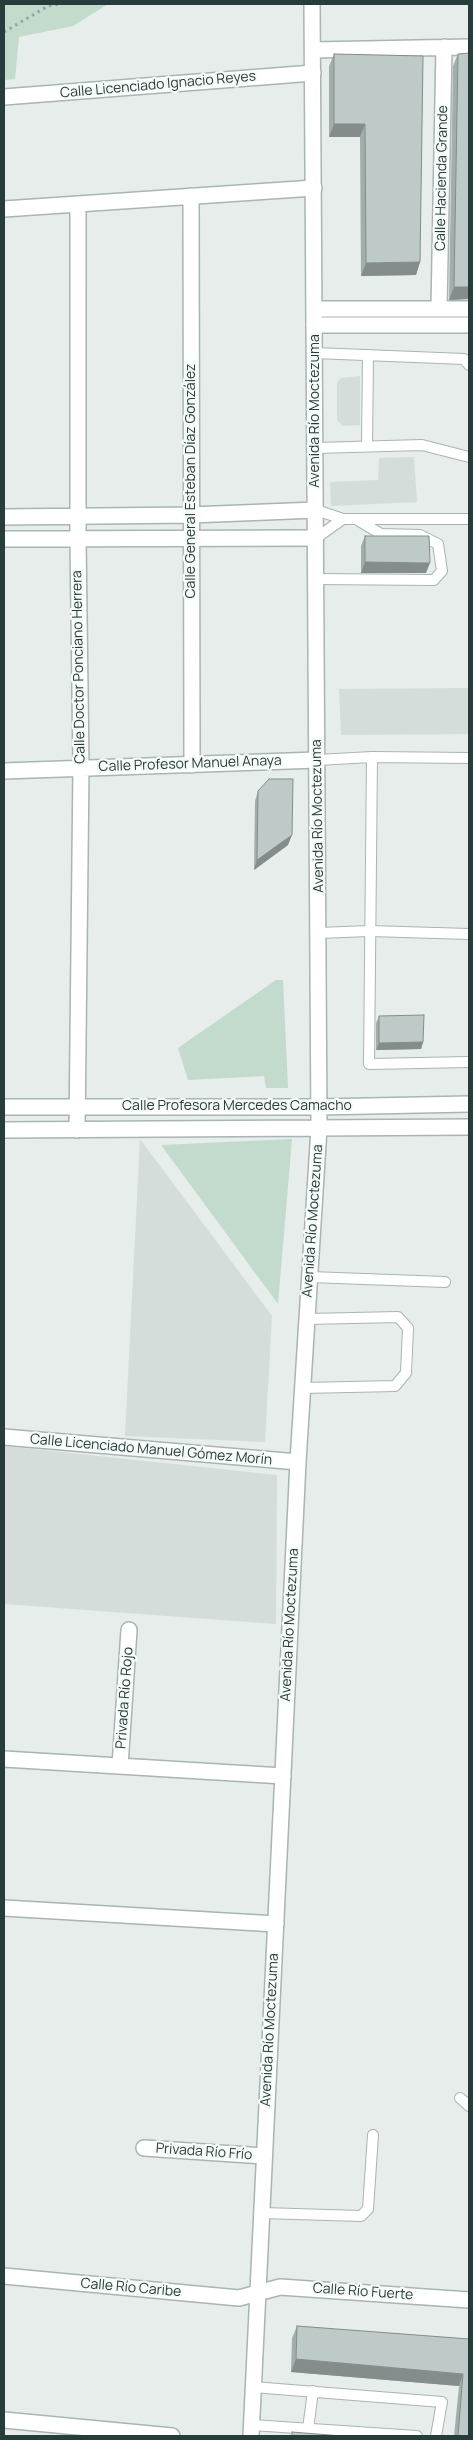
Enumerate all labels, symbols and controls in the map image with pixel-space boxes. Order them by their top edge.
street label: Calle Licenciado Ignacio Reyes [59,68,257,102]
street label: Calle Hacienda Grande [432,105,452,251]
street label: Avenida Río Moctezuma [307,334,323,488]
street label: Calle General Esteban Díaz González [183,363,199,599]
street label: Calle Doctor Ponciano Herrera [69,570,89,764]
street label: Avenida Río Moctezuma [308,739,328,893]
street label: Calle Profesor Manuel Anaya [98,752,282,776]
street label: Calle Profesora Mercedes Camacho [122,1098,352,1114]
street label: Avenida Río Moctezuma [299,1144,327,1298]
street label: Calle Licenciado Manuel Gómez Morín [29,1431,273,1469]
street label: Avenida Río Moctezuma [278,1548,302,1702]
street label: Privada Río Rojo [113,1646,137,1750]
street label: Avenida Río Moctezuma [258,1953,282,2107]
street label: Privada Río Frío [155,2140,253,2164]
street label: Calle Río Caribe [80,2275,182,2301]
street label: Calle Río Fuerte [312,2280,414,2304]

